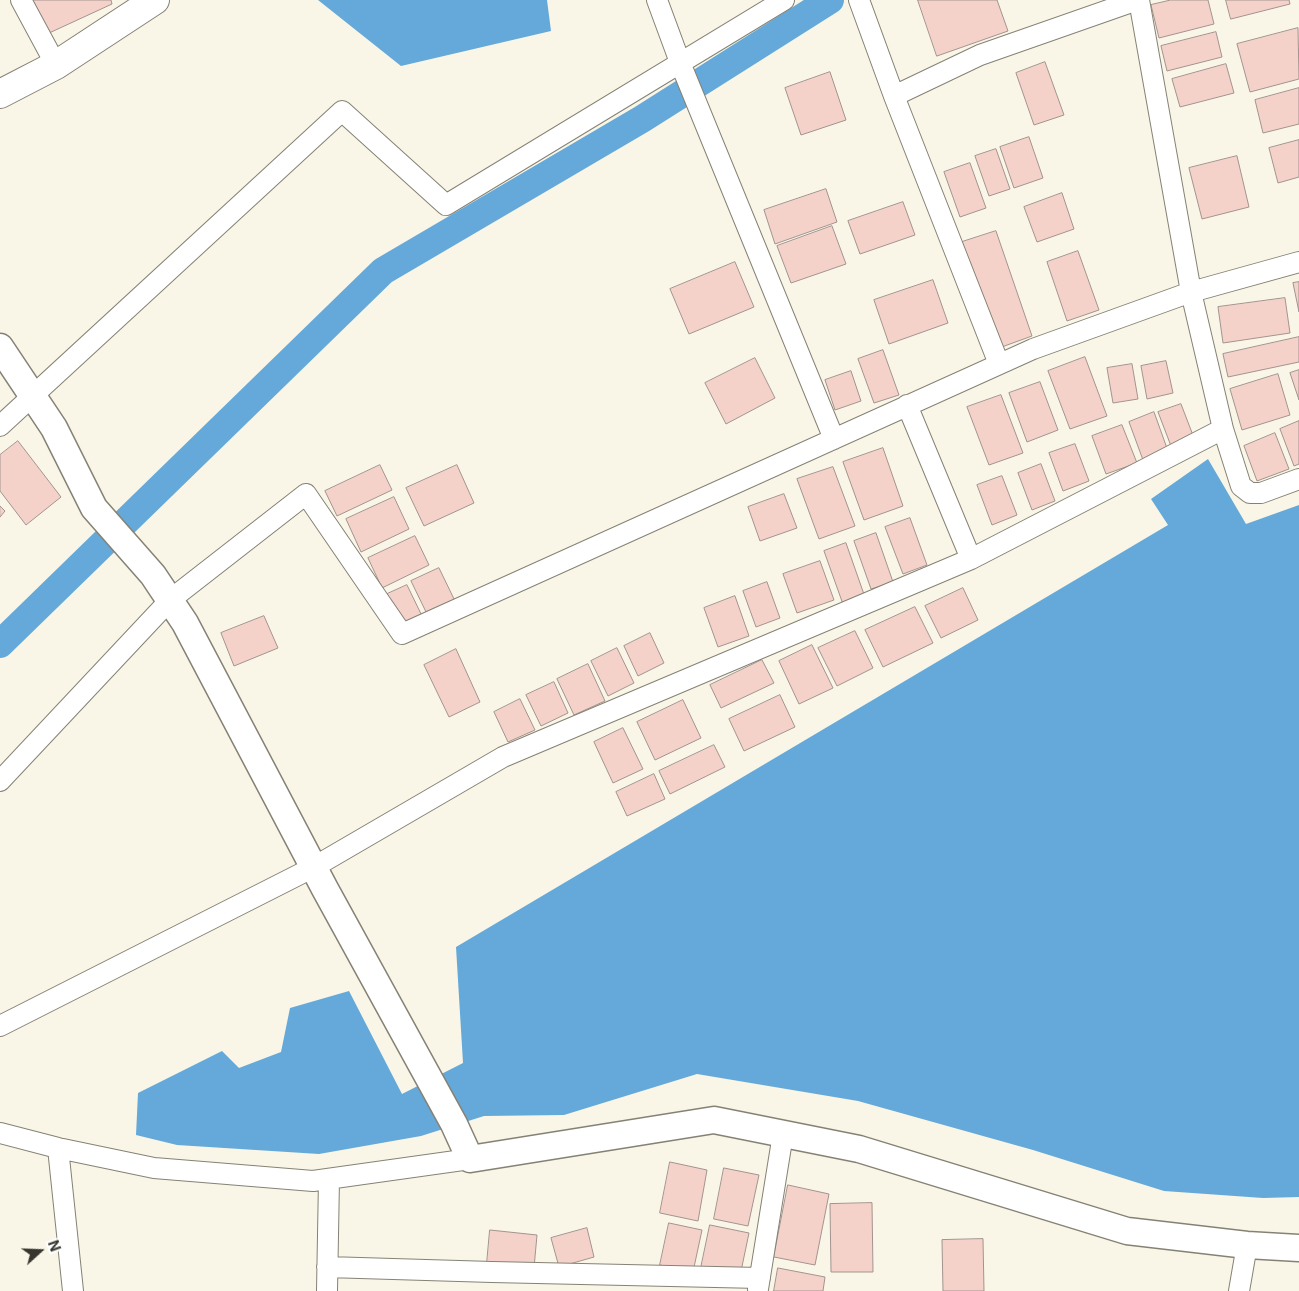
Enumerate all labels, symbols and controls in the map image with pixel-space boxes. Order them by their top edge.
north arrow [15,1226,65,1276]
text: N [45,1238,64,1254]

